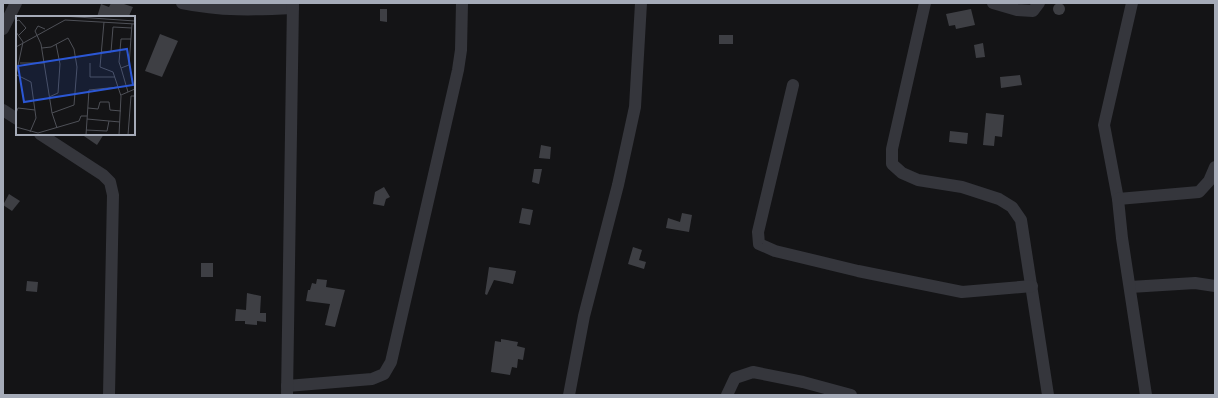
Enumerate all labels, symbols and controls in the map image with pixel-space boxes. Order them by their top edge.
inset map [16,16,135,135]

